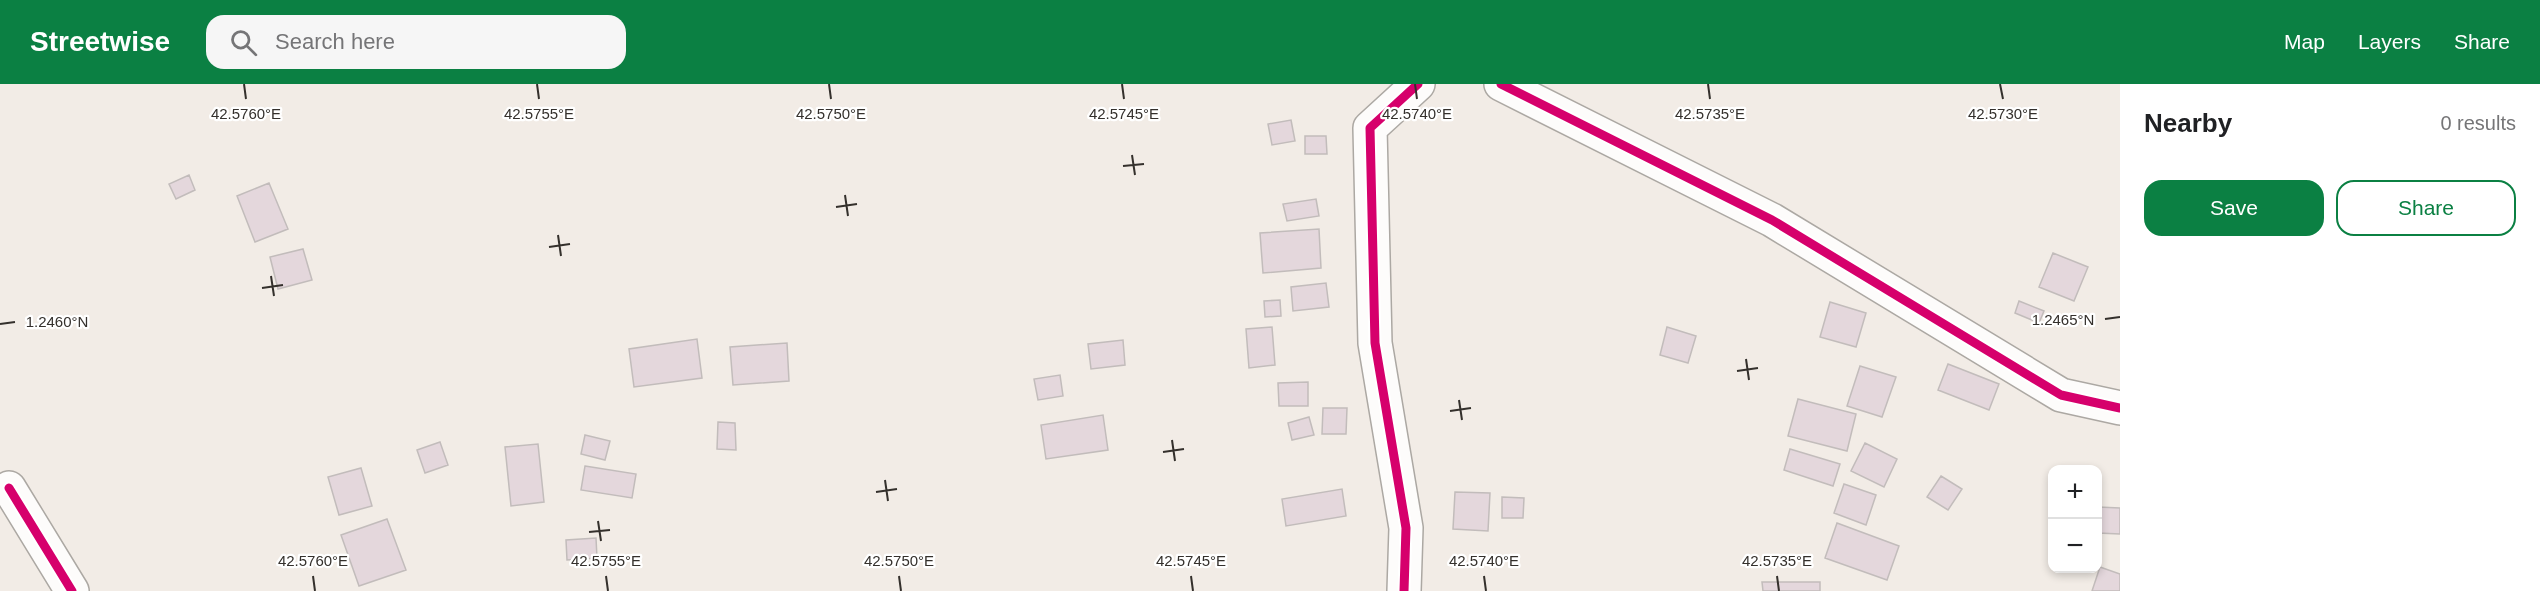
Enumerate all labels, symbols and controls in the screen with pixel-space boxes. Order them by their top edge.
search box [206,15,626,69]
text: Streetwise [30,26,170,57]
icon: search [227,26,260,59]
text: Search here [275,29,395,54]
text: Map [2284,30,2325,53]
text: Layers [2358,30,2421,53]
text: Share [2454,30,2510,53]
text: 42.5760°E [211,105,281,122]
text: 42.5755°E [504,105,574,122]
text: 42.5750°E [796,105,866,122]
text: 42.5745°E [1089,105,1159,122]
text: 42.5740°E [1382,105,1452,122]
text: 42.5735°E [1675,105,1745,122]
text: 42.5730°E [1968,105,2038,122]
text: Nearby [2144,108,2232,138]
text: 0 results [2440,112,2516,134]
button: Save [2144,180,2324,236]
button: Share [2336,180,2516,236]
text: 1.2465°N [2032,311,2094,328]
text: 1.2460°N [26,313,88,330]
map controls [2048,465,2102,573]
button: + [2048,465,2102,519]
button: − [2048,519,2102,573]
text: 42.5760°E [278,552,348,569]
text: 42.5755°E [571,552,641,569]
text: 42.5750°E [864,552,934,569]
text: 42.5745°E [1156,552,1226,569]
text: 42.5740°E [1449,552,1519,569]
text: 42.5735°E [1742,552,1812,569]

